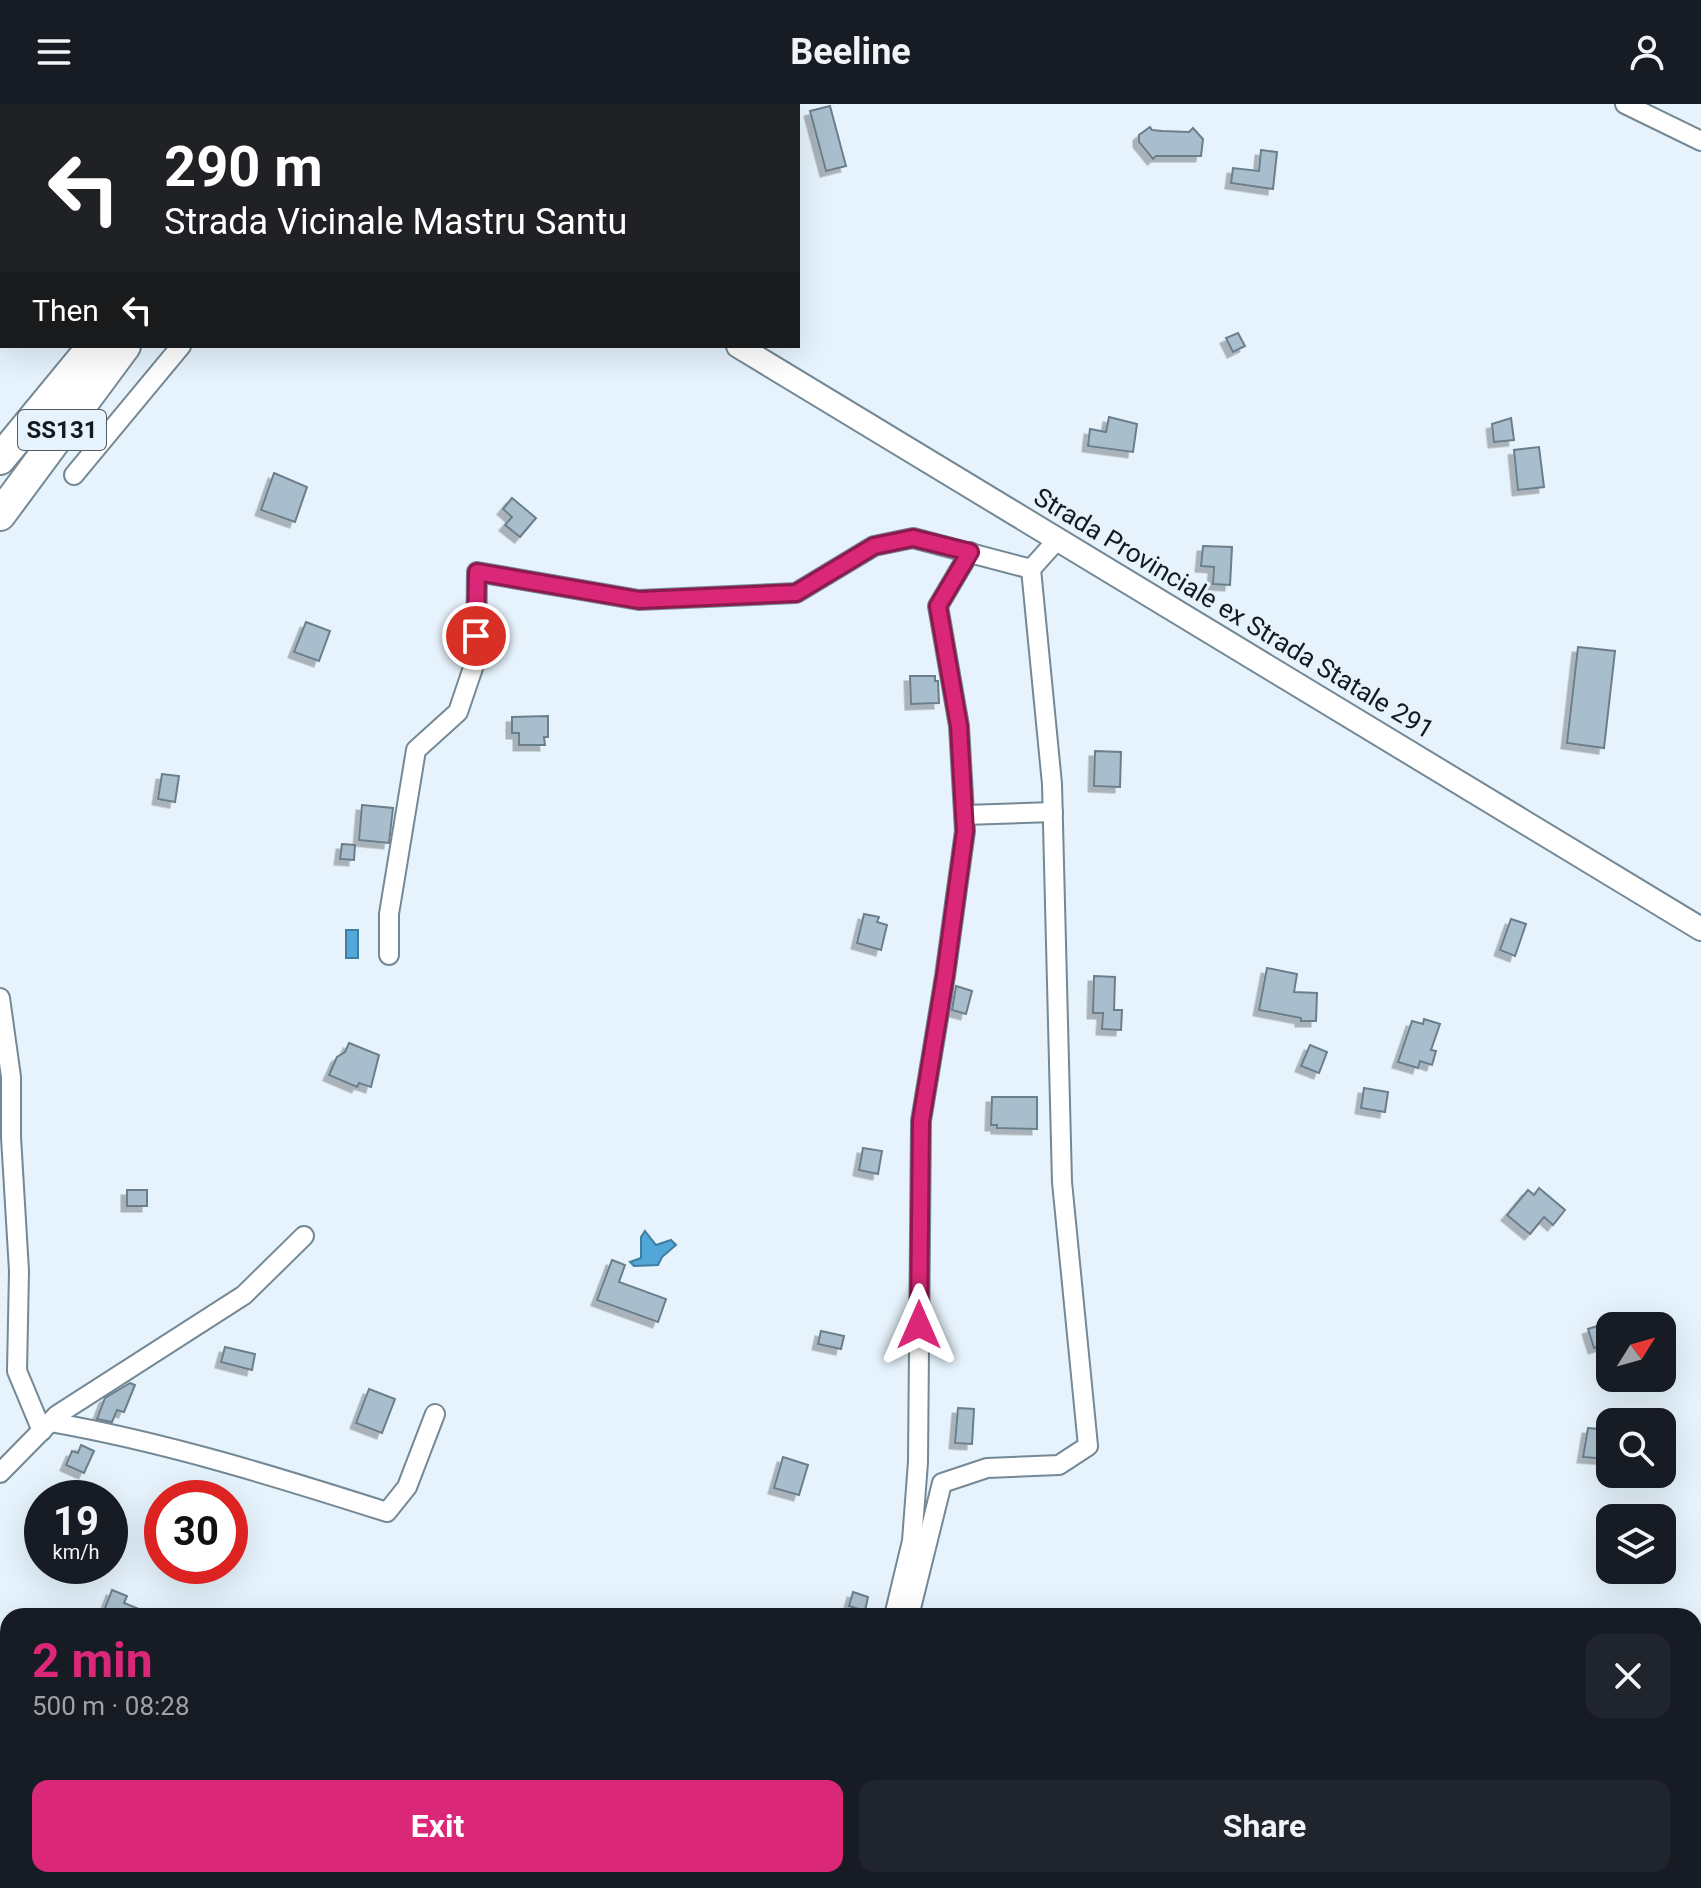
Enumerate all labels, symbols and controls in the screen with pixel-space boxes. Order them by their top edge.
icon: menu [32,30,76,74]
icon: person [1625,30,1669,74]
text: Beeline [790,31,911,73]
text: 290 m [164,134,323,200]
icon: left [32,136,136,240]
text: Strada Vicinale Mastru Santu [164,201,627,243]
icon: left [115,288,159,332]
text: Then [32,293,99,328]
road number: SS131 [18,410,106,450]
street label: Strada Provinciale ex Strada Statale 291 [1029,481,1439,745]
pin [442,602,510,670]
icon: arrive [454,614,498,658]
position arrow [877,1283,961,1367]
north arrow [1596,1312,1676,1392]
map controls [1596,1312,1676,1584]
button: search [1596,1408,1676,1488]
speed limit sign: 30 [144,1480,248,1584]
text: 19 [53,1498,99,1545]
button: layers [1596,1504,1676,1584]
text: km/h [53,1540,99,1564]
text: 2 min [32,1632,153,1689]
button: close [1586,1634,1670,1718]
text: 500 m · 08:28 [32,1691,190,1721]
button: Exit [32,1780,843,1872]
button: Share [859,1780,1670,1872]

